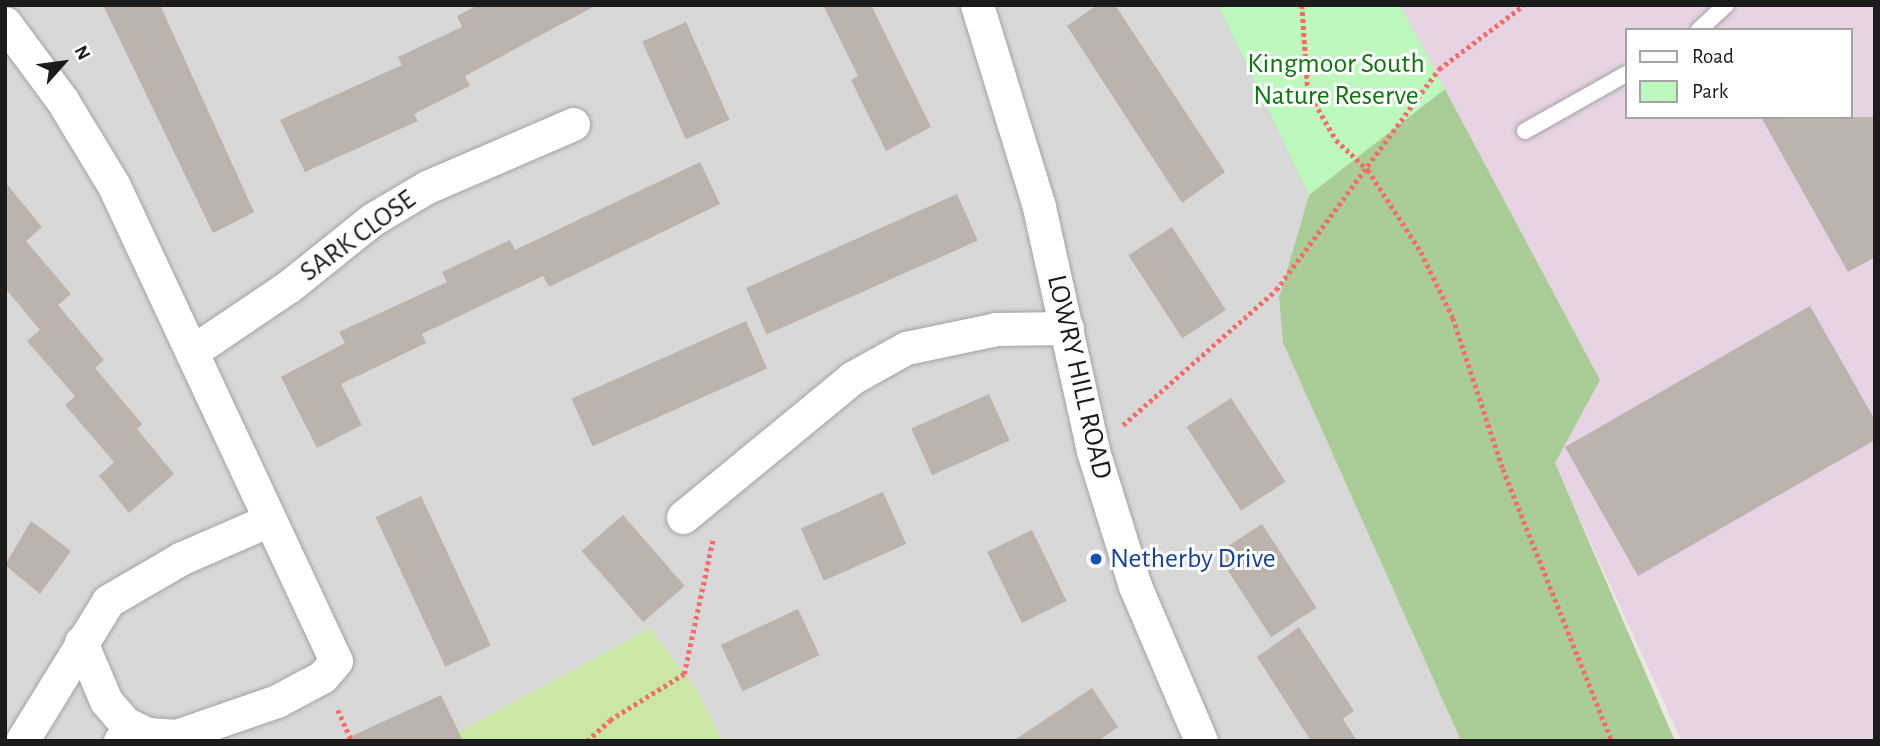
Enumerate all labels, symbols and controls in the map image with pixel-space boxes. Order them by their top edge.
north arrow [28,28,98,98]
legend [1624,28,1852,119]
text: N [70,43,93,63]
text: Road [1692,46,1734,67]
park label: Kingmoor South Nature Reserve [1247,47,1425,113]
text: Park [1692,81,1728,102]
street label: SARK CLOSE [294,183,422,289]
street label: LOWRY HILL ROAD [1039,272,1119,482]
place label: Netherby Drive [1110,542,1276,576]
marker: Netherby Drive [1088,551,1104,567]

